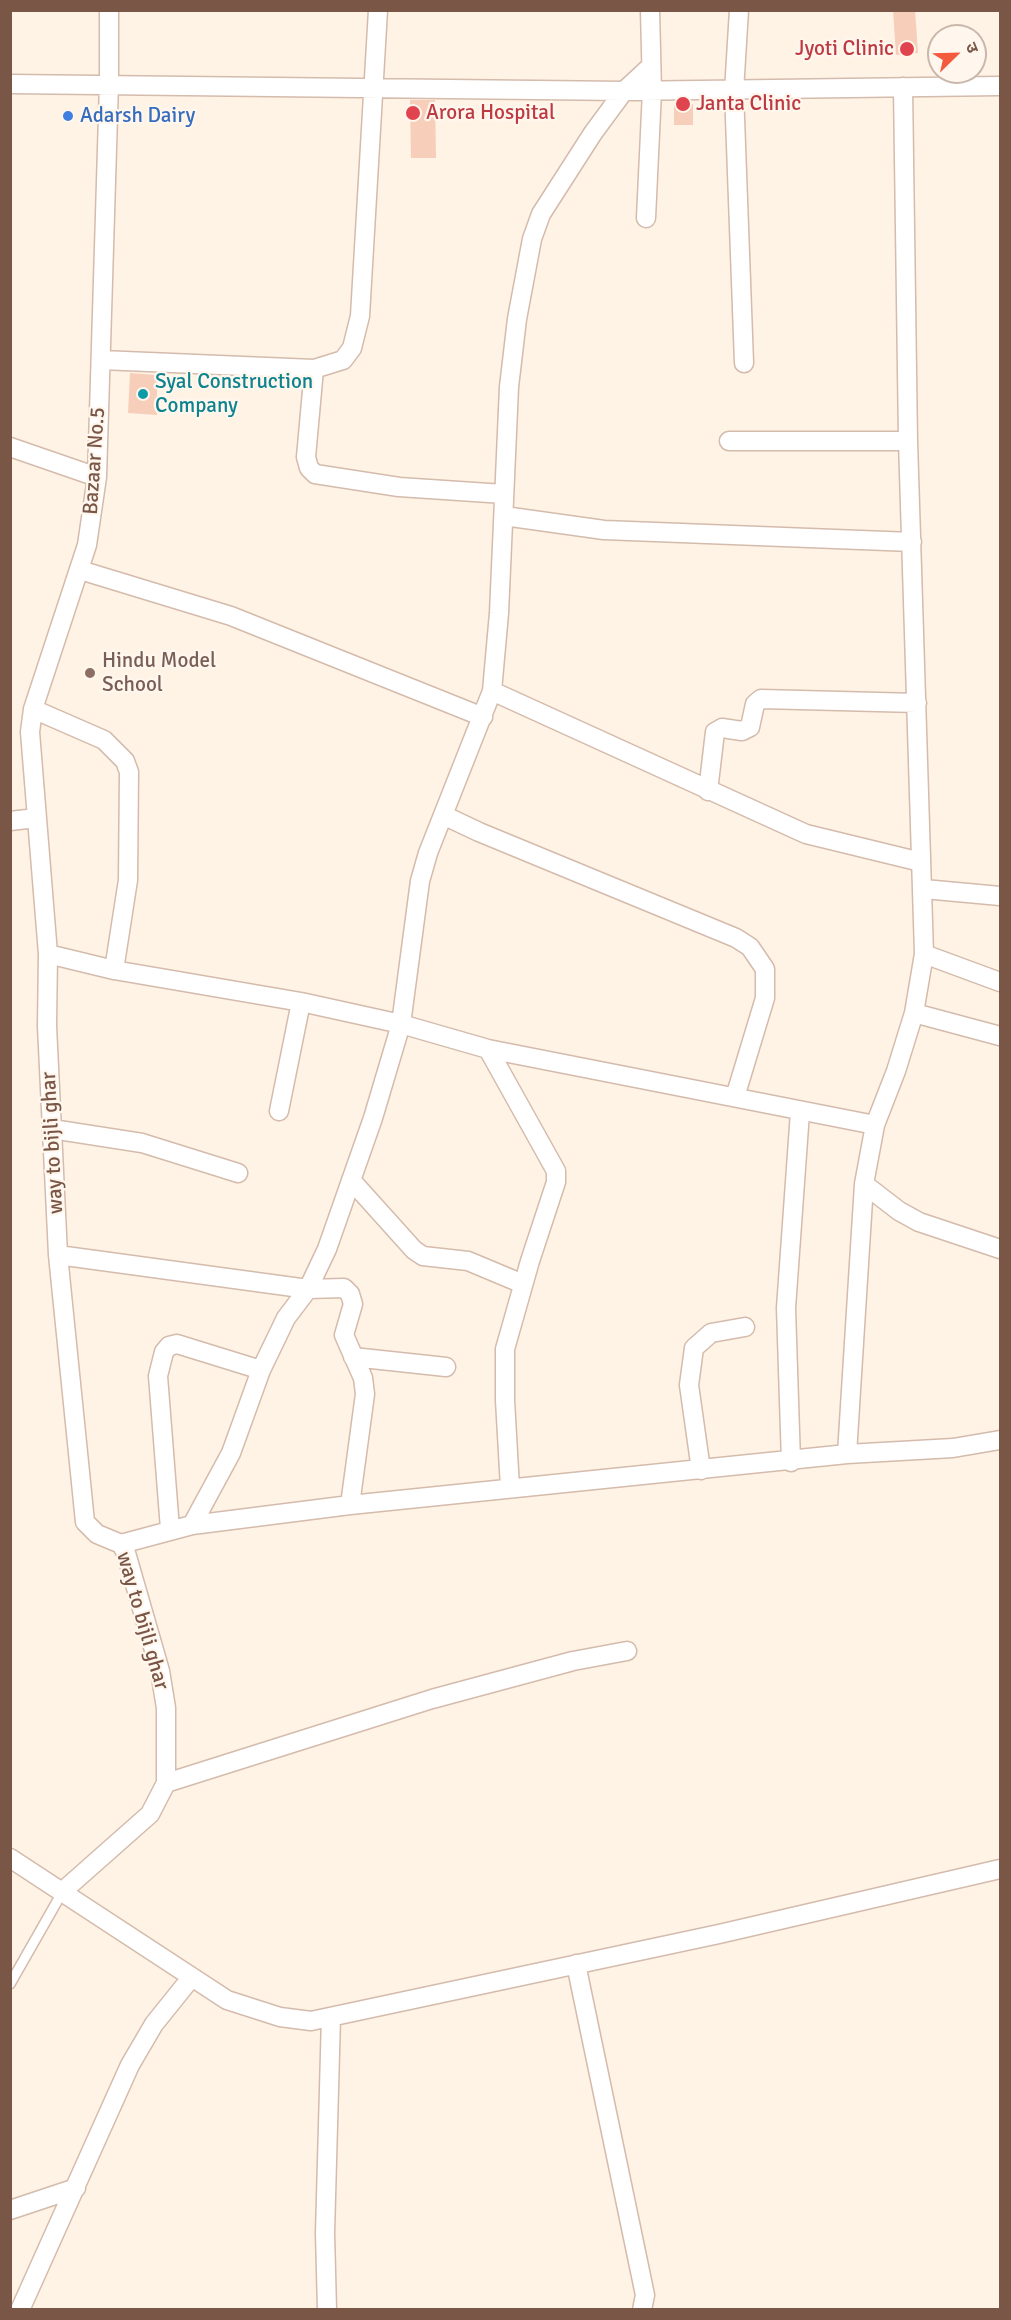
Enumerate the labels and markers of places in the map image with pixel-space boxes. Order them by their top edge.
place label: Jyoti Clinic [795,36,894,62]
marker: Jyoti Clinic [898,40,916,58]
place label: Janta Clinic [696,91,801,117]
marker: Janta Clinic [674,95,692,113]
place label: Arora Hospital [426,100,555,126]
place label: Adarsh Dairy [80,103,195,129]
marker: Arora Hospital [404,104,422,122]
marker: Adarsh Dairy [61,109,75,123]
place label: Syal Construction Company [155,369,313,419]
marker: Syal Construction Company [136,387,150,401]
place label: Hindu Model School [102,648,216,698]
marker: Hindu Model School [83,666,97,680]

